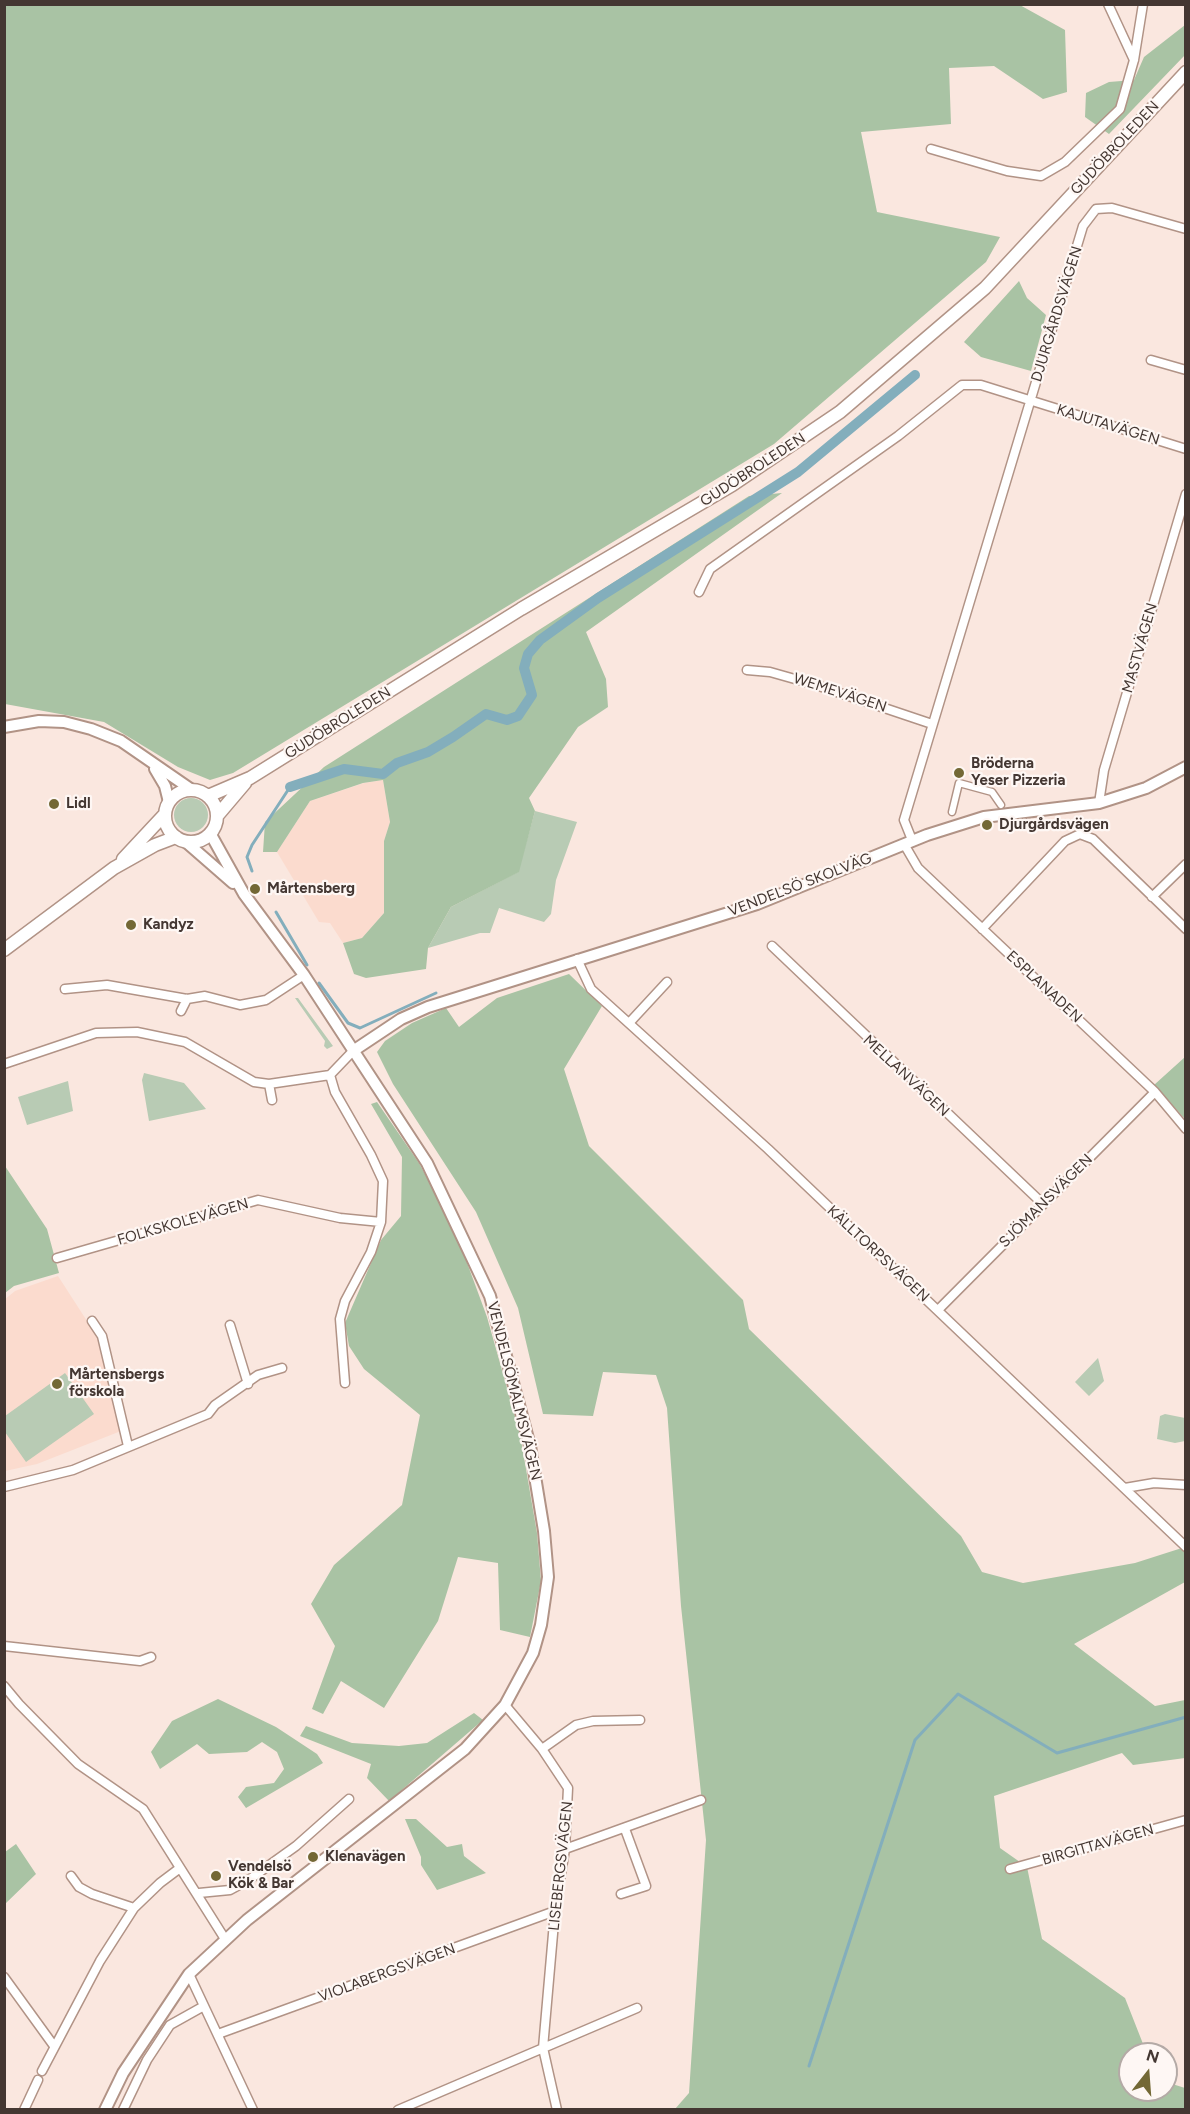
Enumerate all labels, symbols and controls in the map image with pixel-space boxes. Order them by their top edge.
street label: GUDÖBROLEDEN [1067,97,1163,199]
street label: DJURGÅRDSVÄGEN [1028,244,1086,384]
street label: KAJUTAVÄGEN [1054,401,1162,449]
street label: GUDÖBROLEDEN [697,429,809,511]
street label: MASTVÄGEN [1119,601,1161,695]
street label: WEMEVÄGEN [791,669,889,717]
street label: GUDÖBROLEDEN [282,683,394,763]
place label: Bröderna Yeser Pizzeria [971,755,1065,790]
marker: Bröderna Yeser Pizzeria [952,766,966,780]
place label: Lidl [66,795,91,813]
marker: Lidl [47,797,61,811]
place label: Djurgårdsvägen [999,816,1109,834]
marker: Djurgårdsvägen [980,818,994,832]
street label: VENDELSÖ SKOLVÄG [726,849,874,921]
place label: Mårtensberg [267,880,355,898]
marker: Mårtensberg [248,882,262,896]
place label: Kandyz [143,916,194,934]
marker: Kandyz [124,918,138,932]
street label: ESPLANADEN [1002,947,1086,1027]
street label: MELLANVÄGEN [859,1031,953,1121]
street label: SJÖMANSVÄGEN [996,1151,1096,1251]
street label: FOLKSKOLEVÄGEN [115,1195,251,1249]
street label: KÄLLTORPSVÄGEN [823,1202,933,1306]
street label: VENDELSÖMALMSVÄGEN [483,1300,545,1482]
place label: Mårtensbergs förskola [69,1366,164,1401]
marker: Mårtensbergs förskola [50,1377,64,1391]
street label: LISEBERGSVÄGEN [545,1800,577,1932]
street label: BIRGITTAVÄGEN [1040,1820,1156,1870]
place label: Klenavägen [325,1848,405,1866]
marker: Klenavägen [306,1850,320,1864]
place label: Vendelsö Kök & Bar [228,1858,294,1893]
marker: Vendelsö Kök & Bar [209,1869,223,1883]
street label: VIOLABERGSVÄGEN [316,1940,458,2006]
north arrow [1118,2042,1178,2102]
text: N [1144,2045,1162,2067]

